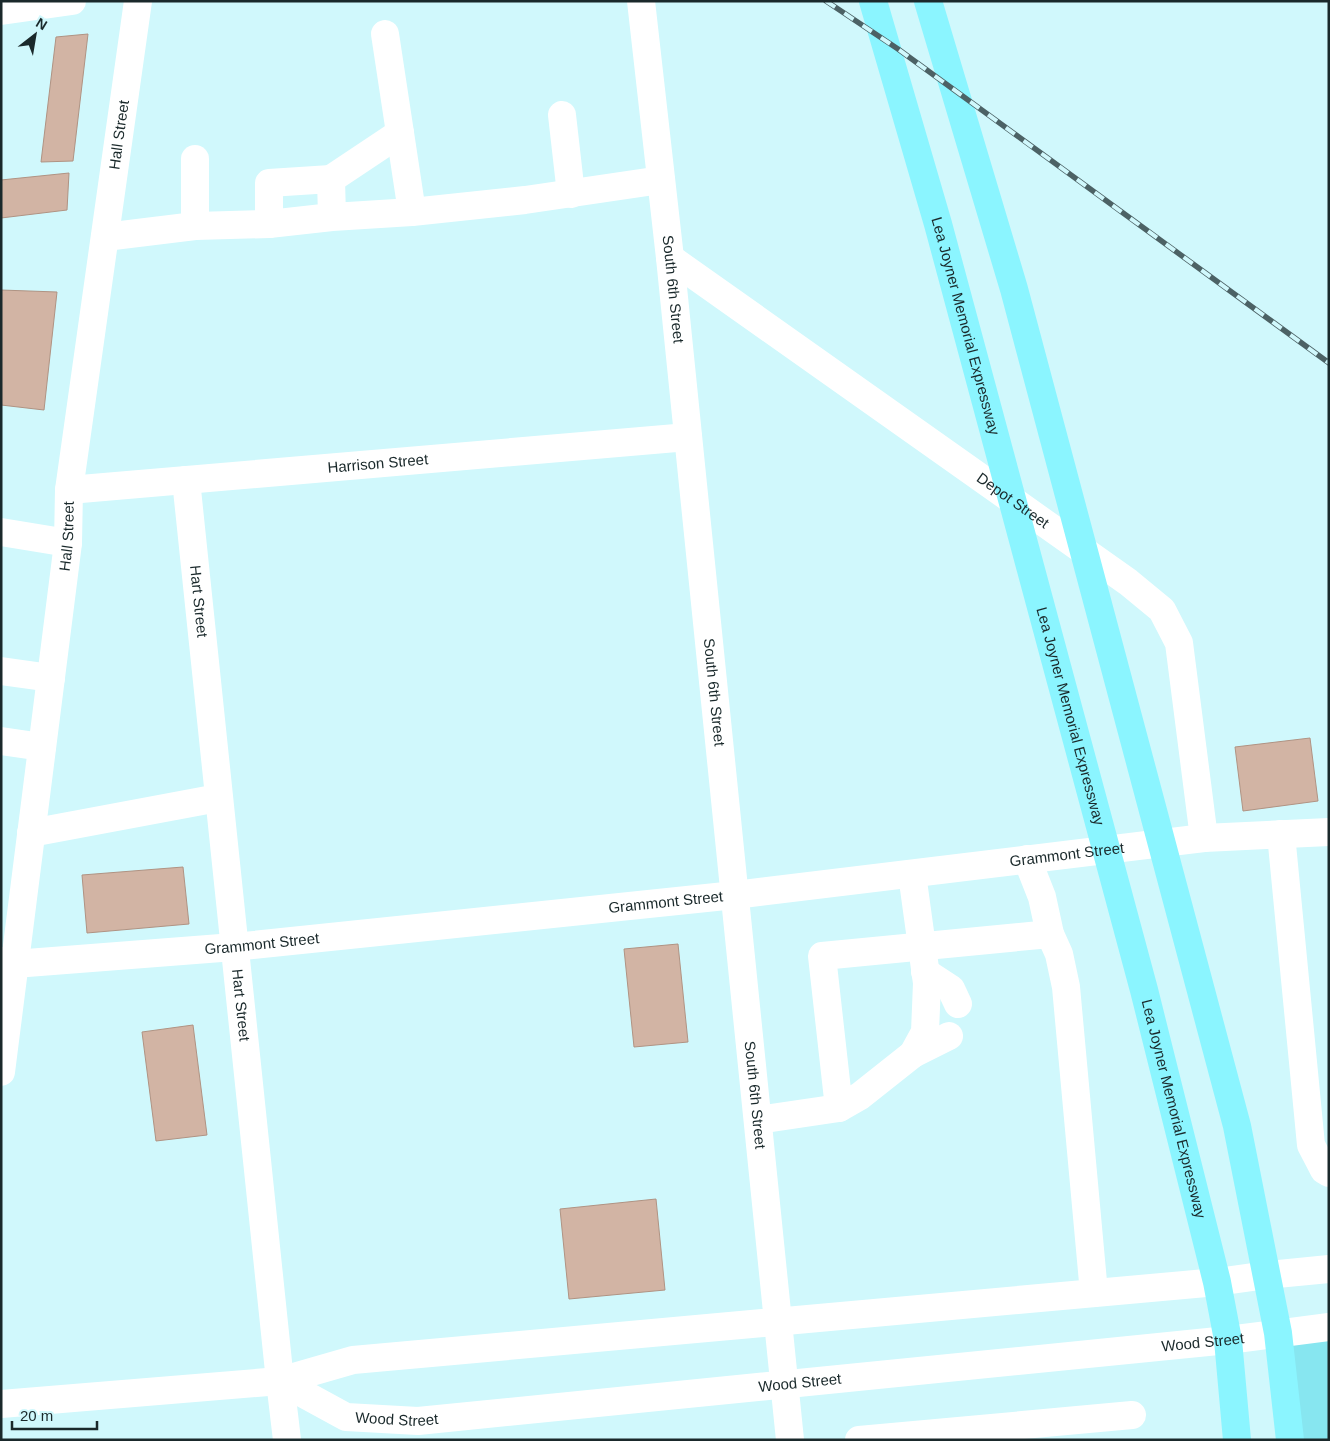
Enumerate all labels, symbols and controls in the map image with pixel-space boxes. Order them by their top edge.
north arrow [10,10,60,60]
text: N [33,14,50,33]
street label: Hall Street [105,98,132,171]
street label: Lea Joyner Memorial Expressway [928,215,1004,437]
street label: South 6th Street [659,234,688,345]
street label: Harrison Street [327,450,430,476]
street label: Depot Street [974,469,1053,532]
street label: Hall Street [56,500,77,572]
street label: Hart Street [187,564,211,639]
street label: Lea Joyner Memorial Expressway [1033,605,1108,828]
street label: South 6th Street [701,637,729,748]
street label: Grammont Street [1009,839,1126,870]
street label: Grammont Street [608,887,725,916]
street label: Grammont Street [204,929,321,957]
street label: Hart Street [229,968,254,1043]
street label: Lea Joyner Memorial Expressway [1139,997,1210,1221]
street label: South 6th Street [742,1040,769,1151]
street label: Wood Street [1161,1329,1246,1355]
street label: Wood Street [758,1370,843,1395]
scale bar [12,1398,98,1430]
text: 20 m [20,1407,53,1424]
street label: Wood Street [355,1409,440,1429]

